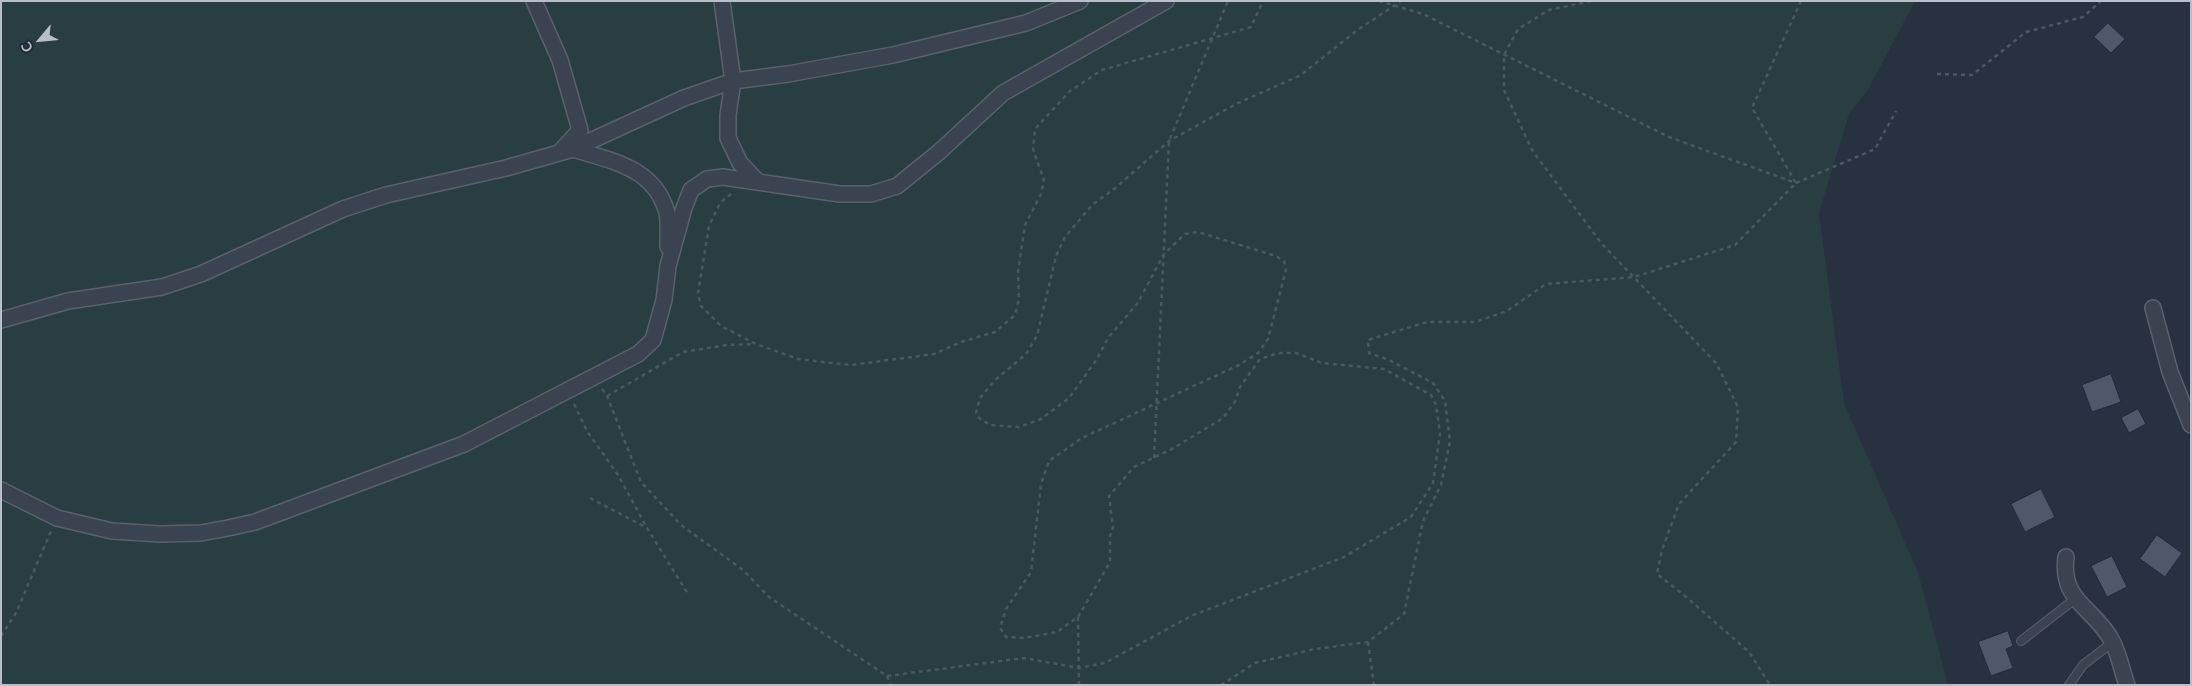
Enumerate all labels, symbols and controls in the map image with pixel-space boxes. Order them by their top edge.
north arrow [15,15,65,65]
text: С [17,39,37,56]

